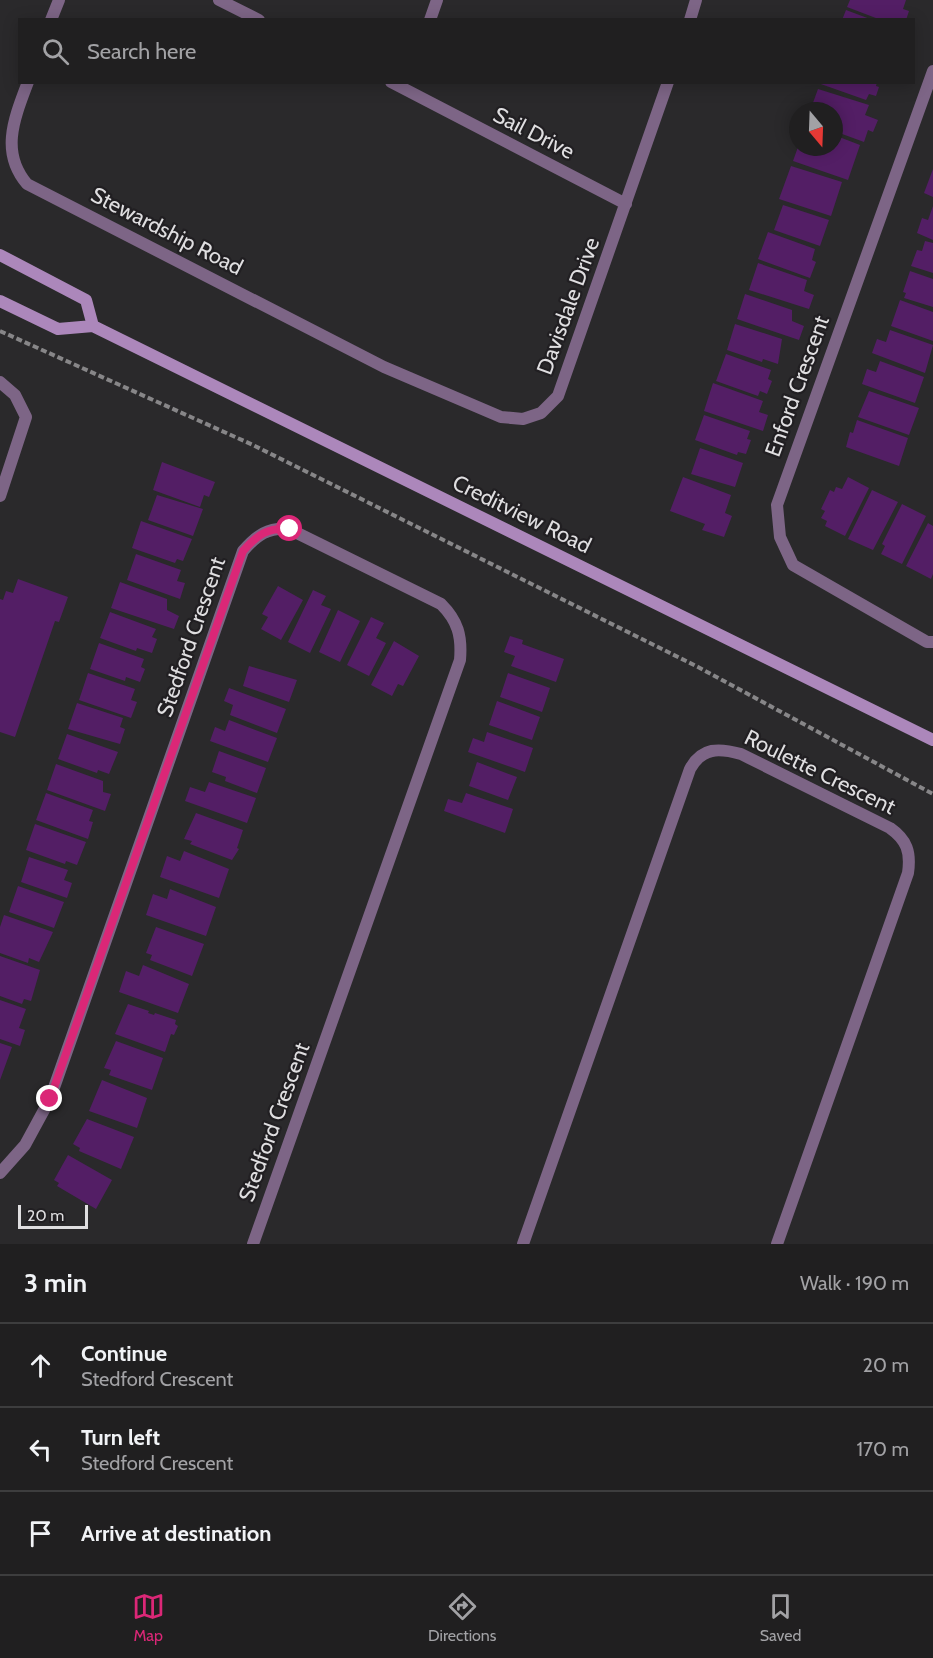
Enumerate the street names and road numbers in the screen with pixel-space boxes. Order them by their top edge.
street label: Sail Drive [489,101,579,165]
street label: Stewardship Road [86,181,248,281]
street label: Davisdale Drive [531,234,605,378]
street label: Enford Crescent [759,311,835,460]
street label: Creditview Road [448,469,596,559]
street label: Stedford Crescent [151,553,231,721]
street label: Roulette Crescent [740,724,901,821]
street label: Stedford Crescent [233,1038,316,1205]

